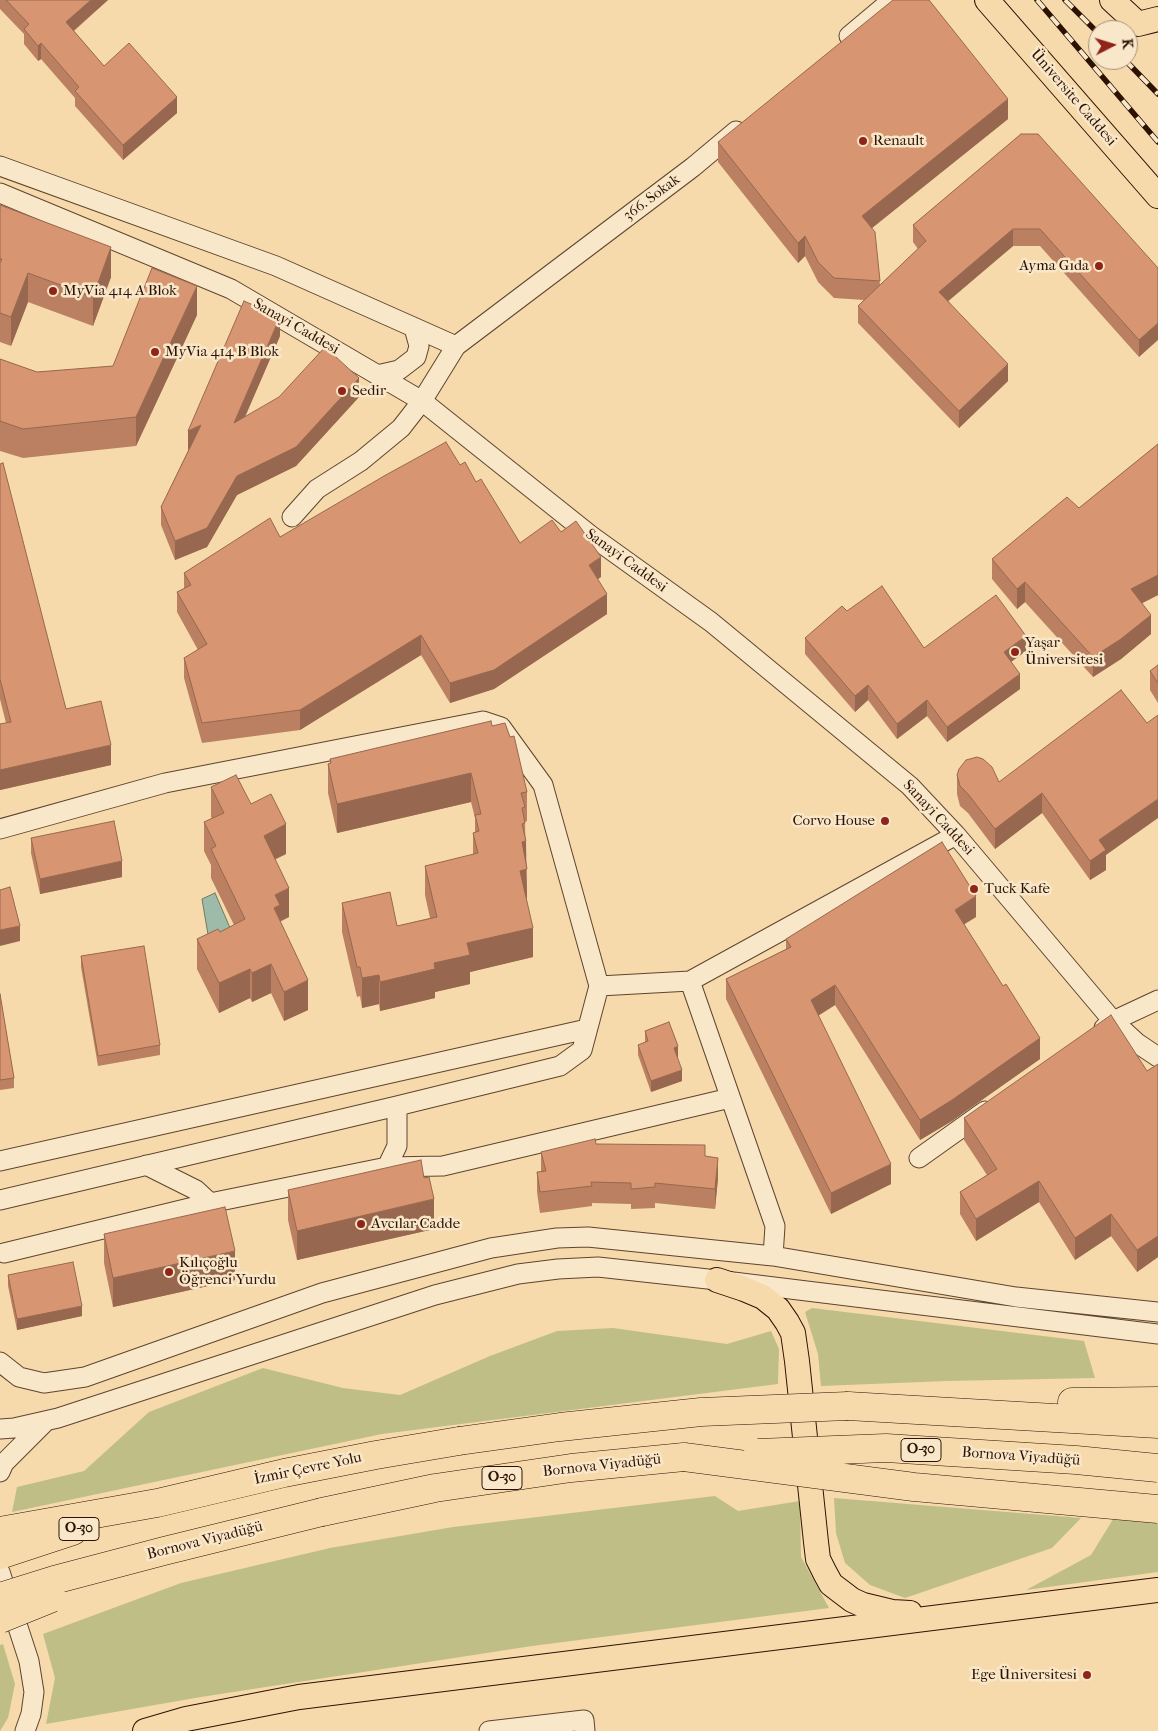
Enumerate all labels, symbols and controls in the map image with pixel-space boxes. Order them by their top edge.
north arrow [1088,20,1138,70]
text: K [1119,38,1136,50]
street label: Üniversite Caddesi [1026,46,1120,150]
place label: Renault [873,132,925,150]
marker: Renault [857,135,869,147]
street label: 366. Sokak [620,171,684,225]
place label: Ayma Gıda [1019,257,1089,275]
marker: Ayma Gıda [1093,260,1105,272]
place label: MyVia 414 A Blok [63,282,177,300]
marker: MyVia 414 A Blok [47,285,59,297]
street label: Sanayi Caddesi [250,295,342,359]
place label: MyVia 414 B Blok [165,343,279,361]
marker: MyVia 414 B Blok [149,346,161,358]
place label: Sedir [352,382,386,400]
marker: Sedir [336,385,348,397]
street label: Sanayi Caddesi [582,525,670,597]
place label: Yaşar Üniversitesi [1025,634,1103,669]
marker: Yaşar Üniversitesi [1009,646,1021,658]
street label: Sanayi Caddesi [899,777,977,859]
place label: Corvo House [792,812,875,830]
marker: Corvo House [879,815,891,827]
place label: Tuck Kafe [984,880,1050,898]
marker: Tuck Kafe [968,883,980,895]
place label: Avcılar Cadde [371,1215,460,1233]
marker: Avcılar Cadde [355,1218,367,1230]
place label: Kılıçoğlu Öğrenci Yurdu [179,1254,276,1289]
marker: Kılıçoğlu Öğrenci Yurdu [163,1266,175,1278]
road number: O-30 [901,1438,941,1462]
street label: Bornova Viyadüğü [961,1444,1081,1470]
street label: İzmir Çevre Yolu [252,1449,364,1489]
street label: Bornova Viyadüğü [542,1451,662,1481]
road number: O-30 [482,1466,522,1490]
road number: O-30 [59,1518,99,1540]
street label: Bornova Viyadüğü [145,1518,265,1564]
place label: Ege Üniversitesi [971,1666,1077,1684]
marker: Ege Üniversitesi [1081,1669,1093,1681]

